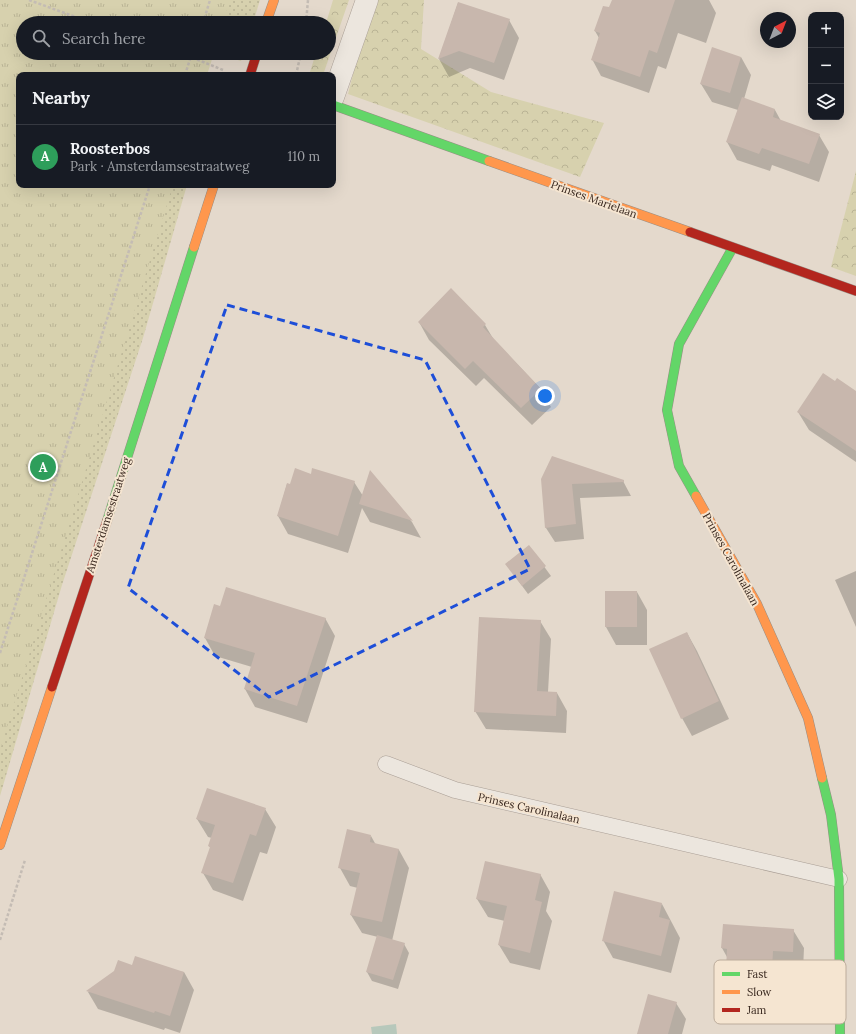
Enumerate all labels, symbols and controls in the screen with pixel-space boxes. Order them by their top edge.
north arrow [760,12,796,48]
map controls [808,12,844,120]
button: + [808,12,844,48]
search box [16,16,336,60]
icon: search [30,27,52,49]
text: Search here [62,29,145,48]
button: − [808,48,844,84]
button: layers [808,84,844,120]
text: Nearby [32,87,90,109]
text: Roosterbos [70,139,150,158]
text: A [41,148,49,165]
text: 110 m [287,148,320,165]
text: Park · Amsterdamsestraatweg [70,158,249,175]
street label: Prinses Marielaan [549,177,639,221]
your location [535,386,555,406]
pin: A [30,452,56,482]
street label: Amsterdamsestraatweg [82,455,134,575]
street label: Prinses Carolinalaan [700,510,763,608]
street label: Prinses Carolinalaan [477,789,582,827]
legend [714,960,846,1024]
text: Fast [747,967,768,981]
text: Slow [747,985,772,999]
text: Jam [746,1003,767,1017]

